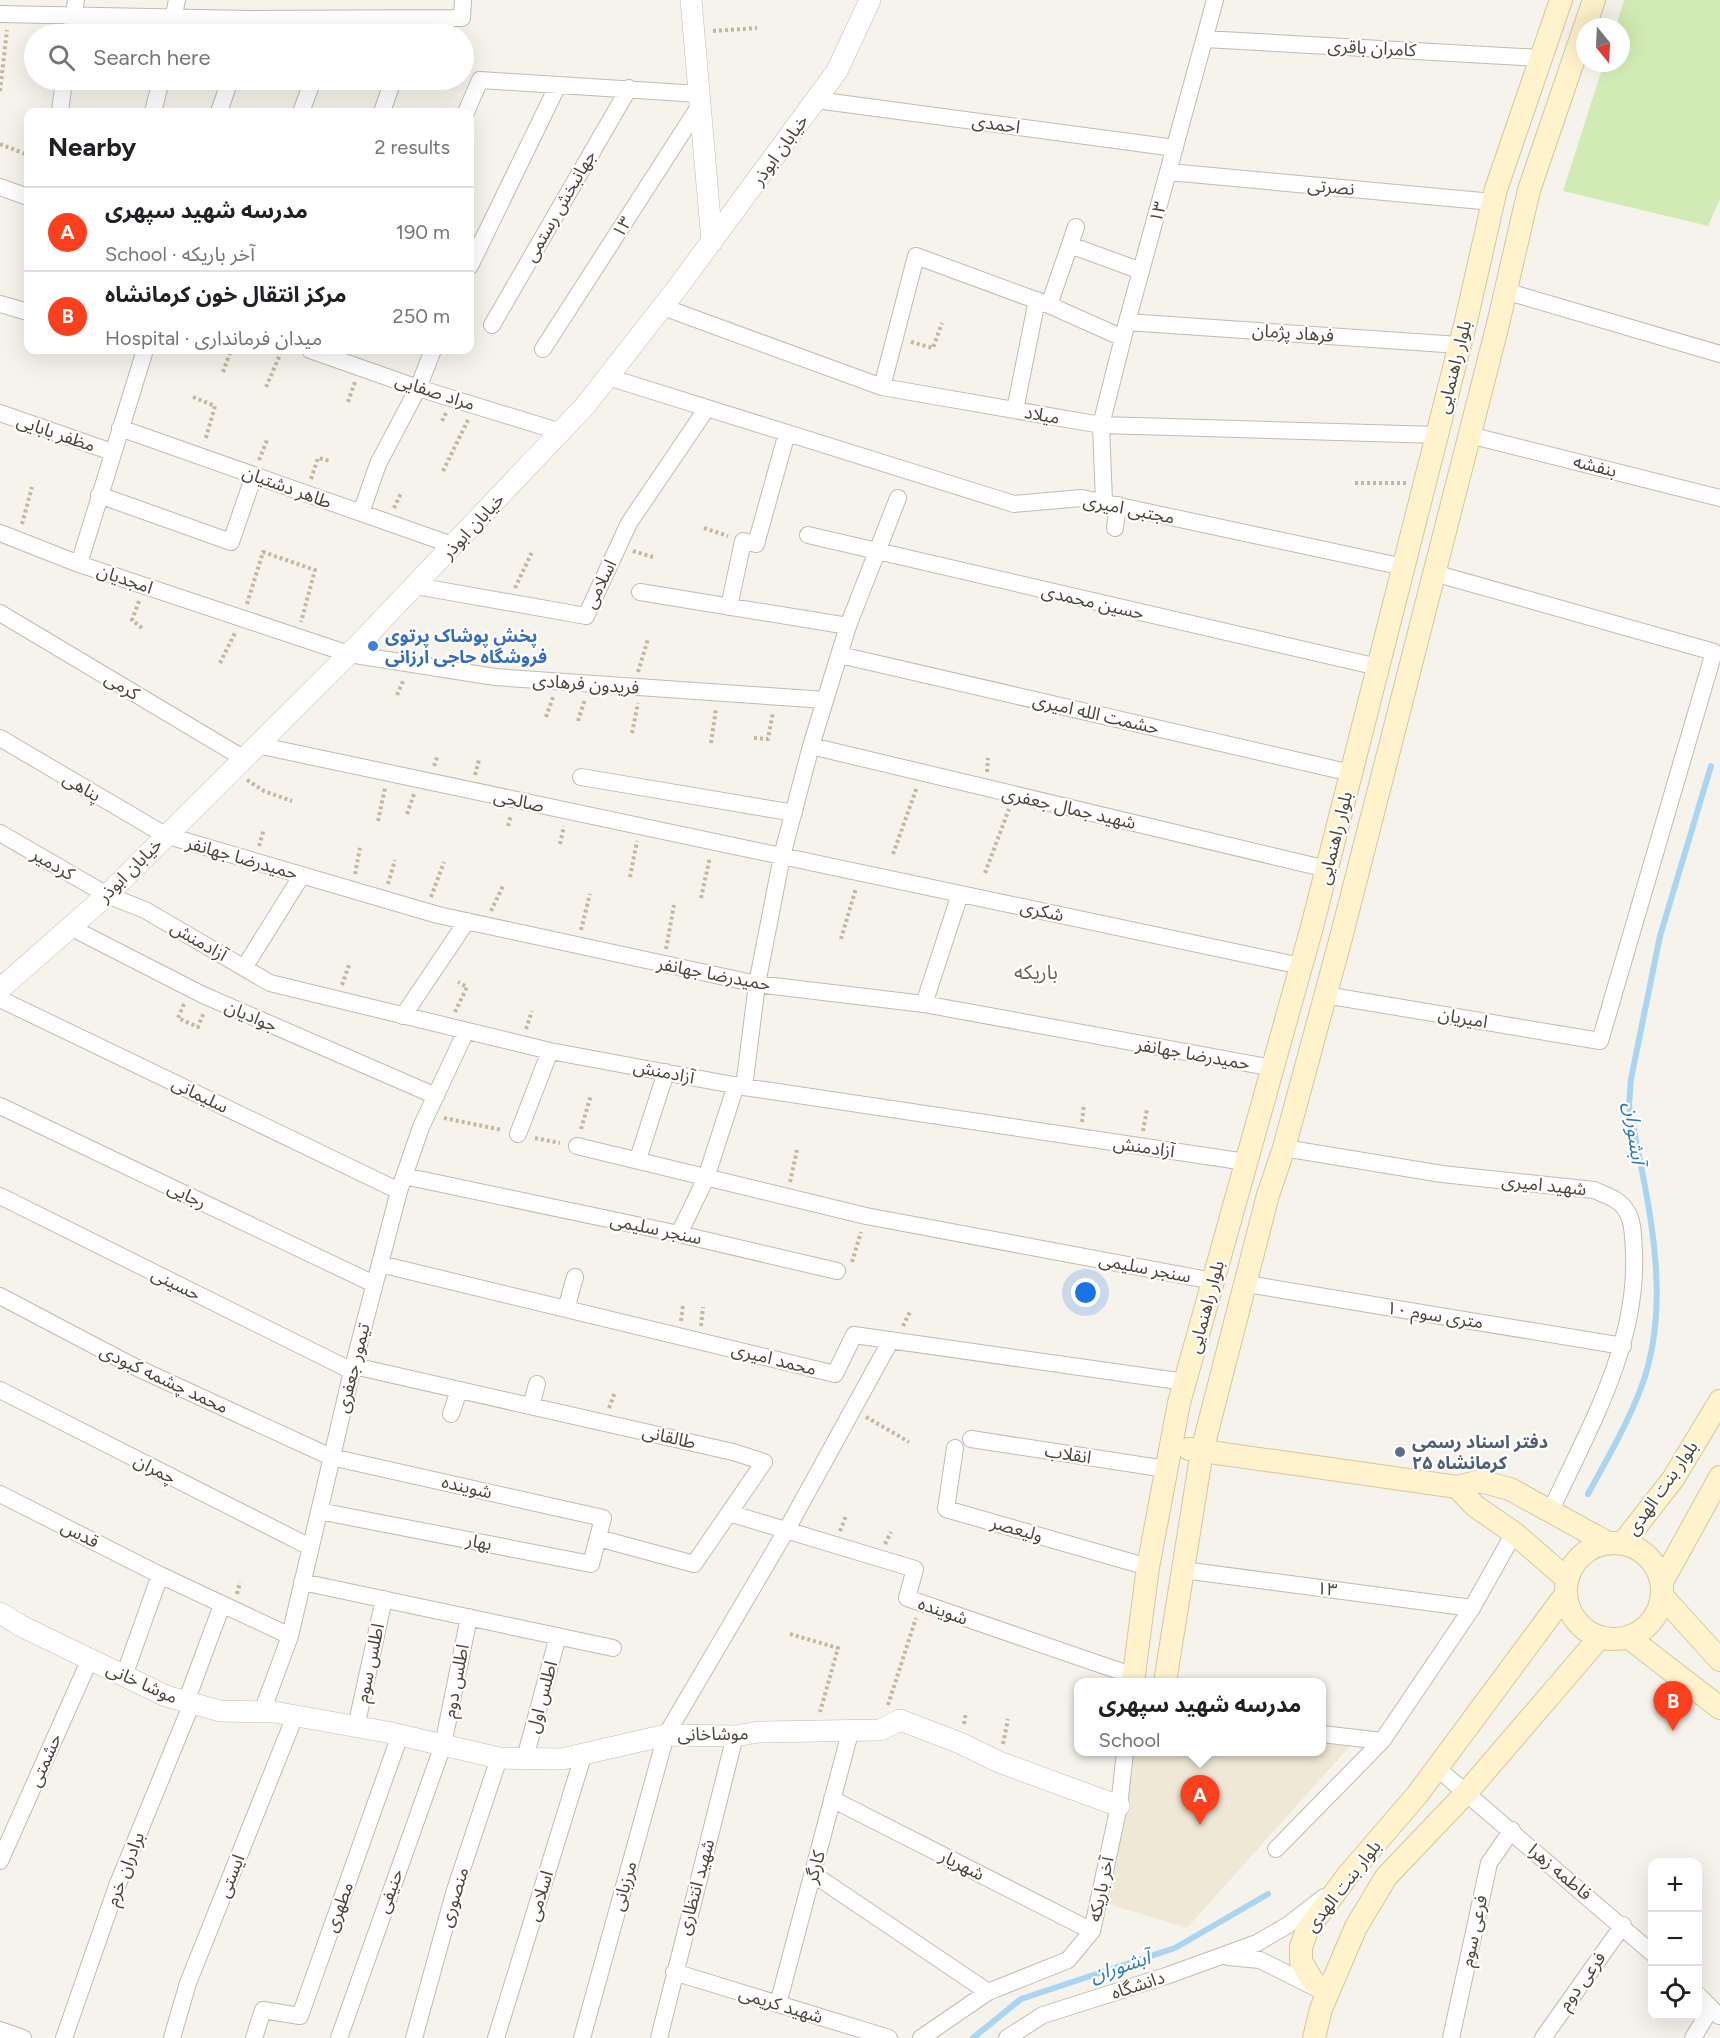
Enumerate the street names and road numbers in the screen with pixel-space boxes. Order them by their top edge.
street label: کامران باقری [1327,35,1417,61]
street label: خیابان ابوذر [746,110,813,191]
street label: احمدی [970,110,1022,138]
street label: جهانبخش رستمی [519,146,601,266]
street label: نصرتی [1307,174,1355,200]
street label: ۱۳ [1145,199,1171,225]
street label: ۱۳ [607,212,637,242]
street label: بلوار راهنمایی [1432,318,1476,416]
street label: فرهاد پژمان [1251,319,1335,347]
street label: مراد صفایی [392,369,478,415]
street label: میلاد [1023,401,1061,429]
street label: مظفر بابایی [14,409,98,457]
street label: بنفشه [1571,450,1619,482]
street label: طاهر دشتیان [240,461,334,513]
street label: خیابان ابوذر [436,488,509,564]
street label: مجتبی امیری [1081,489,1177,529]
street label: اسلامی [579,556,621,612]
street label: امجدیان [94,559,156,599]
street label: حسین محمدی [1039,579,1147,625]
street label: کرمی [101,667,144,705]
street label: فریدون فرهادی [532,669,640,699]
street label: حشمت الله امیری [1031,689,1161,739]
street label: پناهی [59,767,105,807]
street label: شهید جمال جعفری [1000,782,1138,834]
street label: صالحی [492,785,546,817]
street label: بلوار راهنمایی [1313,789,1357,887]
street label: حمیدرضا جهانفر [183,831,300,884]
street label: خیابان ابوذر [92,833,167,908]
street label: کردمیر [27,843,79,885]
street label: شکری [1018,896,1066,926]
street label: آزادمنش [167,916,232,966]
street label: حمیدرضا جهانفر [654,952,773,996]
street label: جوادیان [221,995,281,1037]
street label: امیریان [1436,1003,1490,1033]
street label: حمیدرضا جهانفر [1133,1033,1252,1075]
street label: آزادمنش [632,1055,697,1089]
street label: سلیمانی [168,1072,232,1118]
street label: آزادمنش [1112,1132,1177,1162]
street label: شهید امیری [1500,1170,1588,1200]
street label: رجایی [164,1176,210,1214]
street label: سنجر سلیمی [608,1209,704,1249]
street label: سنجر سلیمی [1097,1248,1193,1288]
street label: بلوار راهنمایی [1183,1258,1229,1356]
street label: حسینی [148,1263,204,1305]
street label: ۱۰ متری سوم [1385,1296,1485,1336]
street label: تیمور جعفری [331,1321,375,1415]
street label: محمد امیری [729,1338,819,1380]
street label: محمد چشمه کبودی [96,1340,232,1418]
street label: طالقانی [640,1420,698,1454]
street label: بلوار بنت الهدی [1621,1436,1703,1540]
street label: انقلاب [1043,1439,1093,1469]
street label: چمران [130,1449,180,1489]
street label: شوینده [440,1471,494,1503]
street label: ولیعصر [988,1511,1046,1547]
street label: قدس [57,1515,103,1553]
street label: بهار [463,1529,494,1555]
street label: ۱۳ [1315,1577,1339,1601]
street label: شوینده [915,1592,971,1630]
street label: اطلس سوم [351,1621,392,1705]
street label: اطلس دوم [438,1642,477,1720]
street label: موشا خانی [103,1658,181,1708]
street label: اطلس اول [522,1658,562,1736]
street label: موشاخانی [677,1722,749,1746]
street label: حشمتی [24,1730,66,1790]
street label: برادران خرم [101,1829,152,1910]
street label: بلوار بنت الهدی [1300,1836,1386,1936]
street label: شهید انتظاری [673,1837,719,1937]
street label: فاطمه زهرا [1524,1839,1596,1905]
street label: شهریار [935,1844,988,1885]
street label: کارگر [800,1848,830,1887]
street label: ایستی [212,1851,250,1901]
street label: آخر باریکه [1083,1854,1119,1923]
street label: مرزبانی [606,1859,642,1913]
street label: منصوری [434,1864,474,1930]
street label: حنیفی [372,1866,408,1916]
street label: اسلامی [522,1868,558,1924]
street label: مطهری [320,1879,358,1935]
street label: فرعی سوم [1456,1893,1495,1970]
street label: فرعی دوم [1553,1948,1613,2016]
street label: دانشگاه [1109,1966,1167,2004]
street label: شهید کریمی [736,1982,826,2028]

